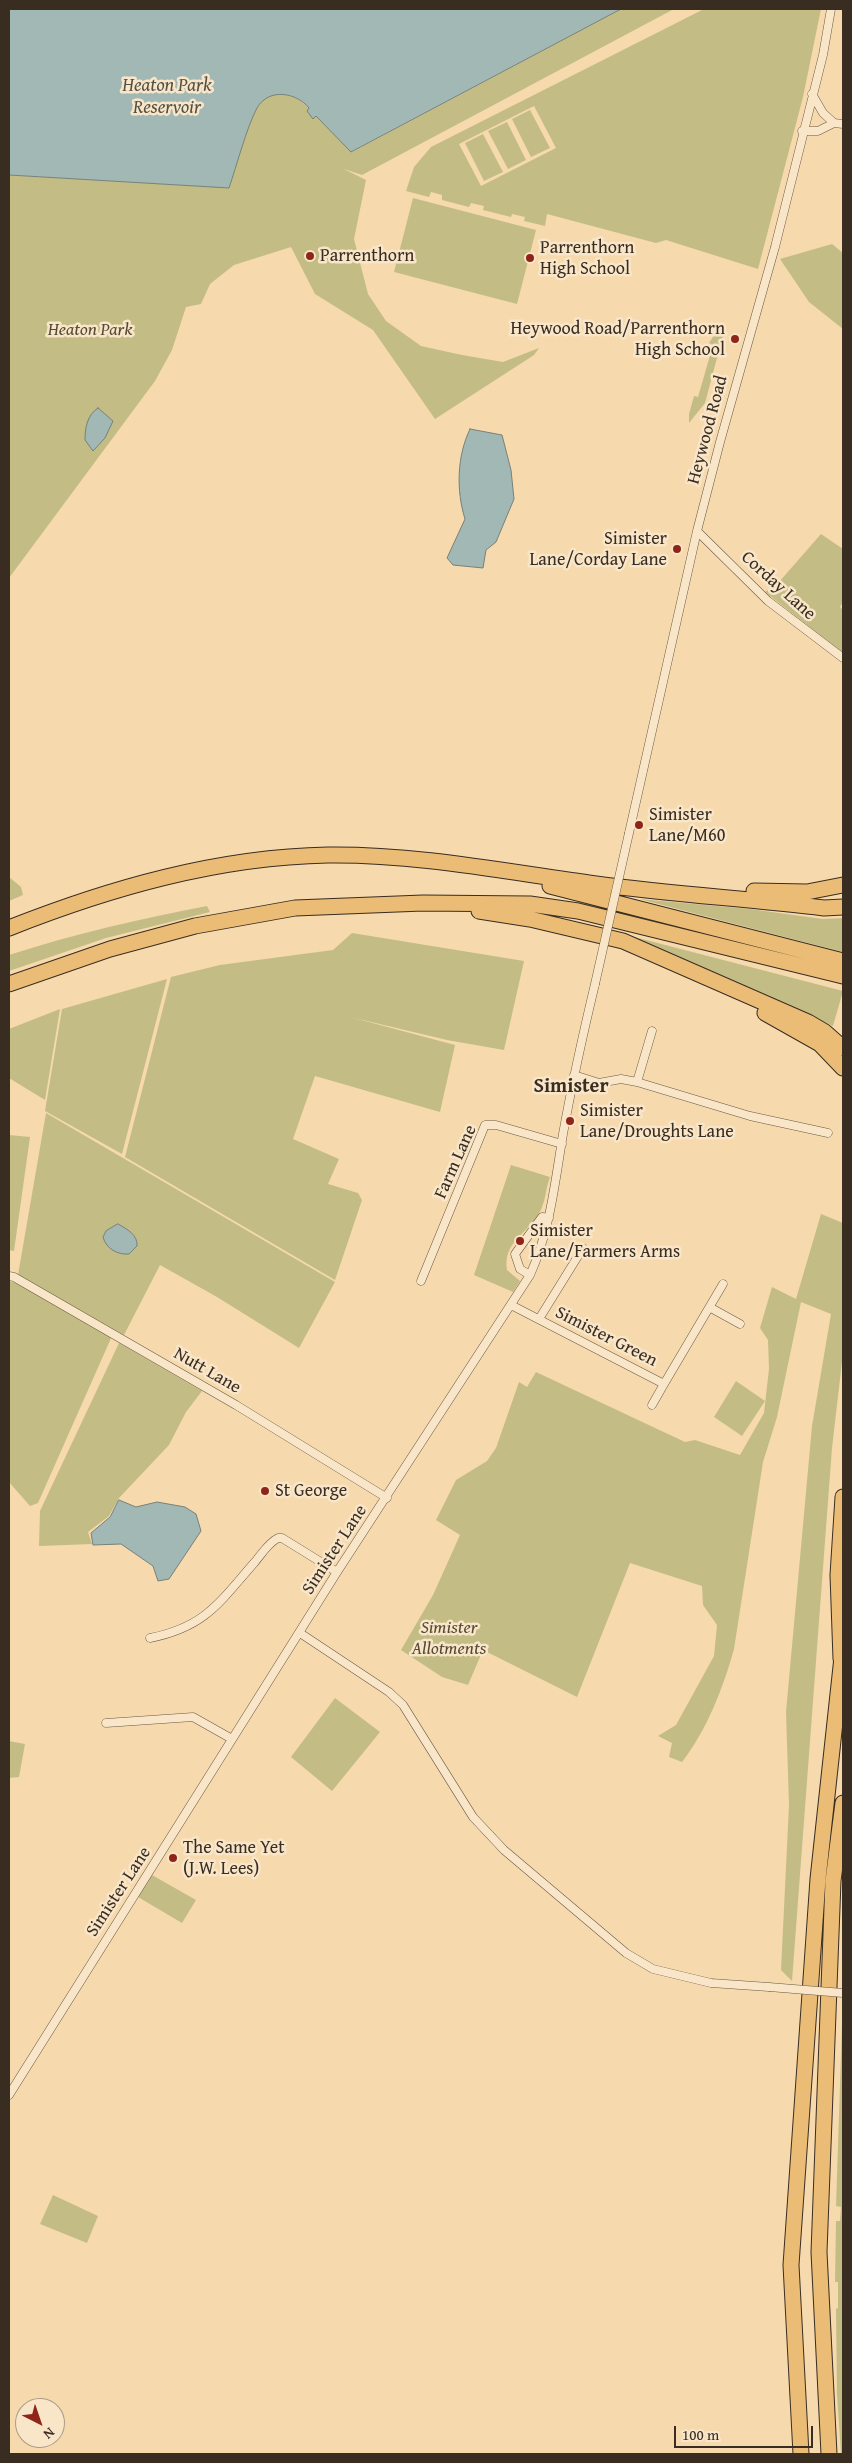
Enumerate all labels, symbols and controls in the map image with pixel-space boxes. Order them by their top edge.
water label: Heaton Park Reservoir [122,75,212,119]
place label: Parrenthorn High School [540,237,634,280]
place label: Parrenthorn [320,245,414,267]
marker: Parrenthorn [304,250,316,262]
marker: Parrenthorn High School [524,252,536,264]
place label: Heywood Road/Parrenthorn High School [511,318,725,360]
park label: Heaton Park [48,319,132,341]
marker: Heywood Road/Parrenthorn High School [729,333,741,345]
street label: Heywood Road [683,373,733,487]
place label: Simister Lane/Corday Lane [530,528,667,570]
marker: Simister Lane/Corday Lane [671,543,683,555]
street label: Corday Lane [736,547,820,625]
place label: Simister Lane/M60 [649,804,725,846]
marker: Simister Lane/M60 [633,819,645,831]
district label: Simister [533,1075,609,1099]
place label: Simister Lane/Droughts Lane [580,1100,734,1142]
marker: Simister Lane/Droughts Lane [564,1115,576,1127]
street label: Farm Lane [430,1122,482,1202]
place label: Simister Lane/Farmers Arms [530,1220,680,1262]
marker: Simister Lane/Farmers Arms [514,1235,526,1247]
street label: Simister Green [551,1302,661,1372]
street label: Nutt Lane [170,1343,244,1399]
place label: St George [275,1480,347,1502]
marker: St George [259,1485,271,1497]
street label: Simister Lane [298,1501,372,1599]
park label: Simister Allotments [412,1617,486,1660]
place label: The Same Yet (J.W. Lees) [183,1837,285,1880]
street label: Simister Lane [82,1843,156,1941]
marker: The Same Yet (J.W. Lees) [167,1852,179,1864]
north arrow [15,2398,65,2448]
scale bar [677,2416,816,2448]
text: N [39,2423,59,2444]
text: 100 m [682,2424,719,2445]

